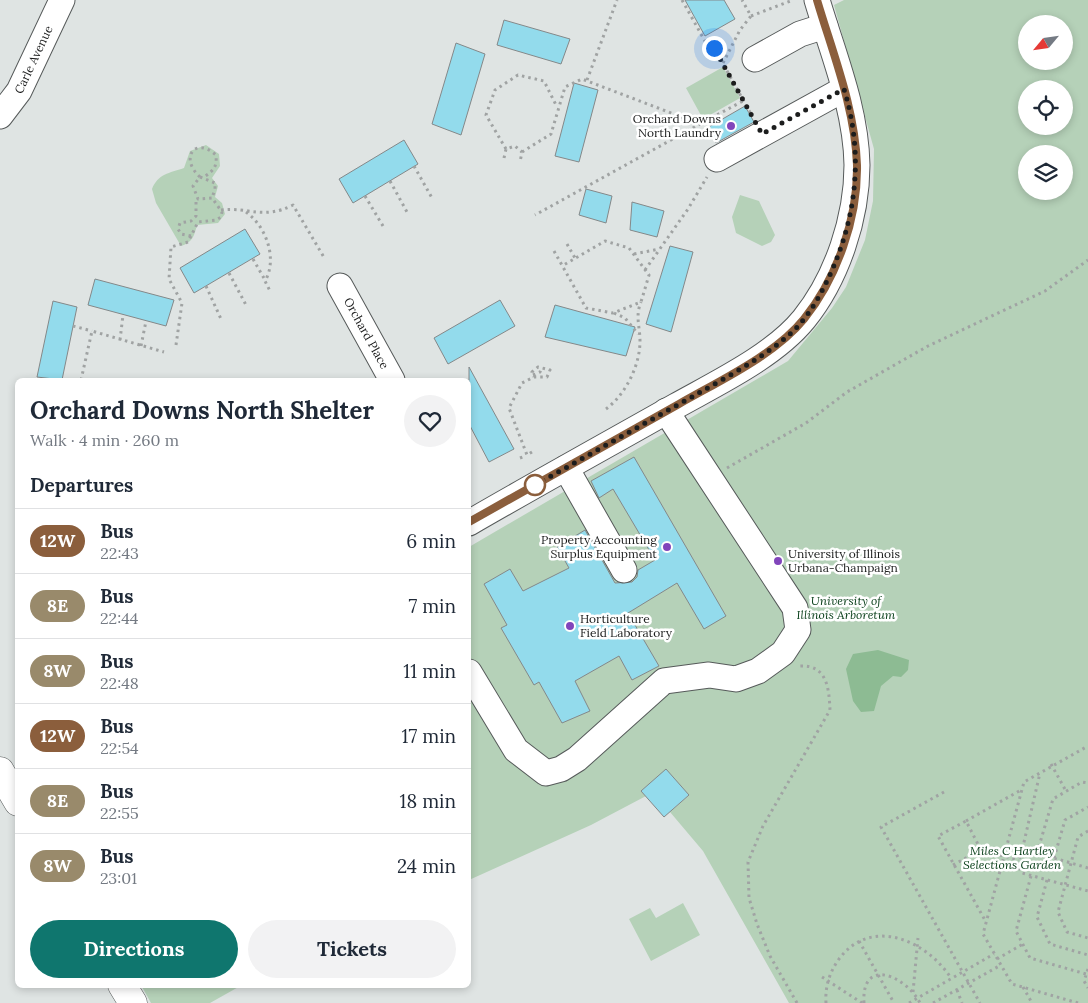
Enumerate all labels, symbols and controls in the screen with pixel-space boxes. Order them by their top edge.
north arrow [1018,15,1072,70]
map controls [1018,15,1073,200]
street label: Carle Avenue [11,23,56,96]
your location [702,36,727,61]
button: locate [1018,80,1073,135]
place label: Orchard Downs North Laundry [633,111,722,140]
marker: Orchard Downs North Laundry [725,120,737,132]
button: layers [1018,145,1073,200]
street label: Orchard Place [341,295,393,372]
text: Orchard Downs North Shelter [30,395,374,426]
button: heart [404,395,456,447]
text: Walk · 4 min · 260 m [30,430,179,450]
text: Departures [30,473,133,497]
unlabelled marker [524,474,546,496]
text: Bus [100,519,134,543]
text: 12W [40,529,75,552]
text: 6 min [406,529,456,553]
place label: Property Accounting Surplus Equipment [541,532,657,561]
marker: Property Accounting Surplus Equipment [661,541,673,553]
text: 22:43 [100,543,139,563]
place label: University of Illinois Urbana-Champaign [788,546,900,575]
marker: University of Illinois Urbana-Champaign [772,555,784,567]
text: Bus [100,584,133,608]
park label: University of Illinois Arboretum [797,593,896,622]
text: 8E [47,594,68,617]
text: 7 min [408,594,456,618]
text: 22:44 [100,608,139,628]
place label: Horticulture Field Laboratory [580,611,673,640]
marker: Horticulture Field Laboratory [564,620,576,632]
text: Bus [100,649,133,673]
text: 8W [43,659,72,682]
text: 11 min [403,659,456,683]
text: 22:48 [100,673,139,693]
text: Bus [100,714,134,738]
text: 12W [40,724,75,747]
text: 17 min [401,724,456,748]
text: 22:54 [100,738,139,758]
text: Bus [100,779,133,803]
text: 8E [47,789,68,812]
text: 18 min [400,789,456,813]
text: 22:55 [100,803,139,823]
park label: Miles C Hartley Selections Garden [963,843,1062,872]
text: Bus [100,844,133,868]
text: 8W [43,854,72,877]
text: 24 min [397,854,456,878]
text: 23:01 [100,868,137,888]
button: Directions [30,920,238,978]
button: Tickets [248,920,456,978]

